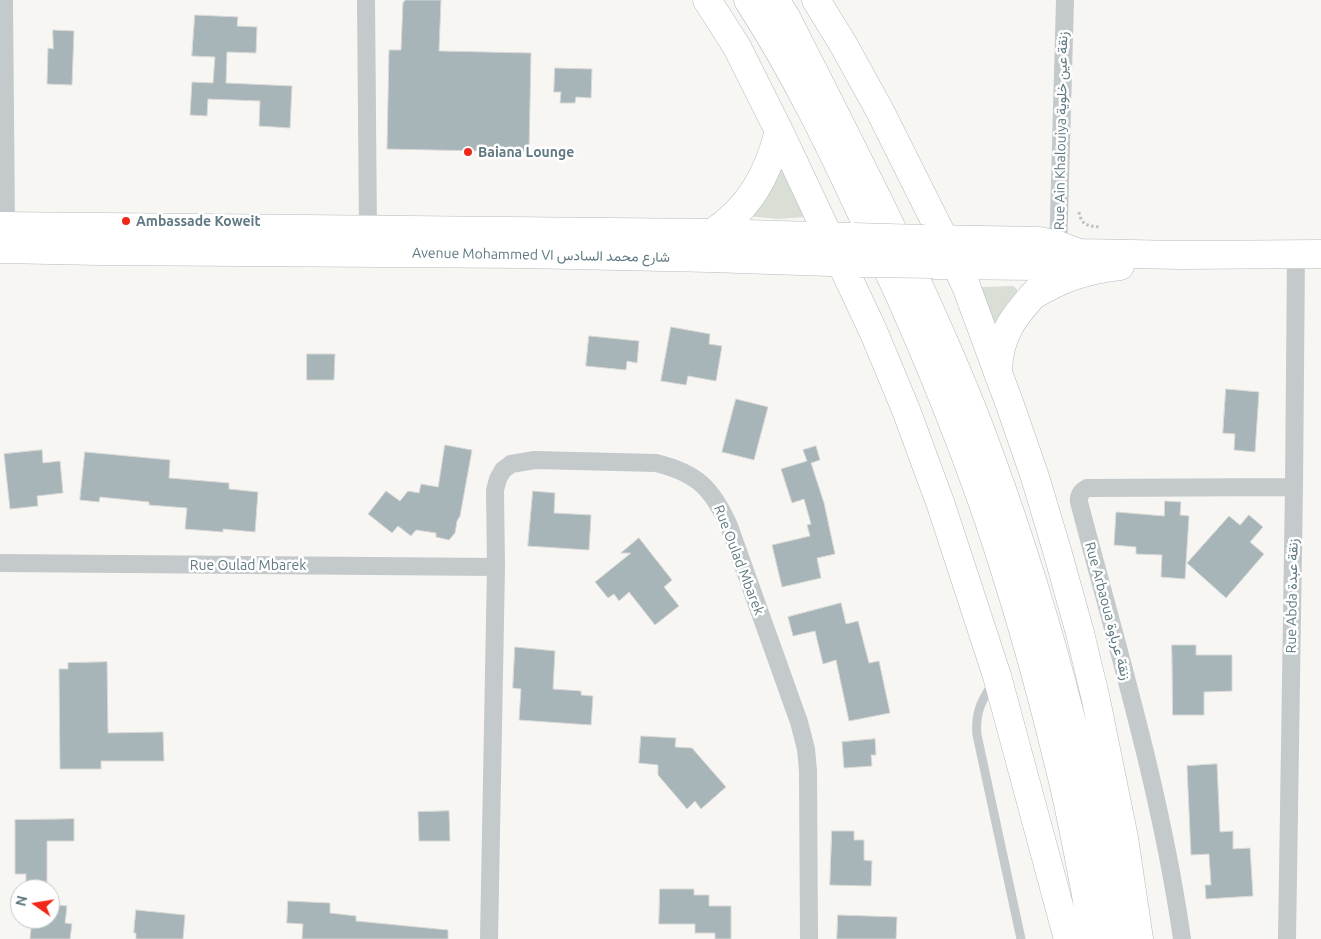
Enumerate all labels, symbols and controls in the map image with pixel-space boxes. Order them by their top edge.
street label: Rue Ain Khalouiya زنقة عين خلوية [1051,32,1071,230]
place label: Baiana Lounge [478,144,574,160]
marker: Baiana Lounge [462,146,474,158]
place label: Ambassade Koweit [136,213,260,229]
marker: Ambassade Koweit [120,215,132,227]
street label: Avenue Mohammed VI شارع محمد السادس [412,244,670,266]
street label: Rue Oulad Mbarek [710,503,768,617]
street label: Rue Abda زنقة عبدة [1283,538,1301,654]
street label: Rue Arbaoua زنقة عرباوة [1081,540,1135,682]
street label: Rue Oulad Mbarek [190,557,306,573]
north arrow [10,879,60,929]
text: N [12,894,30,908]

